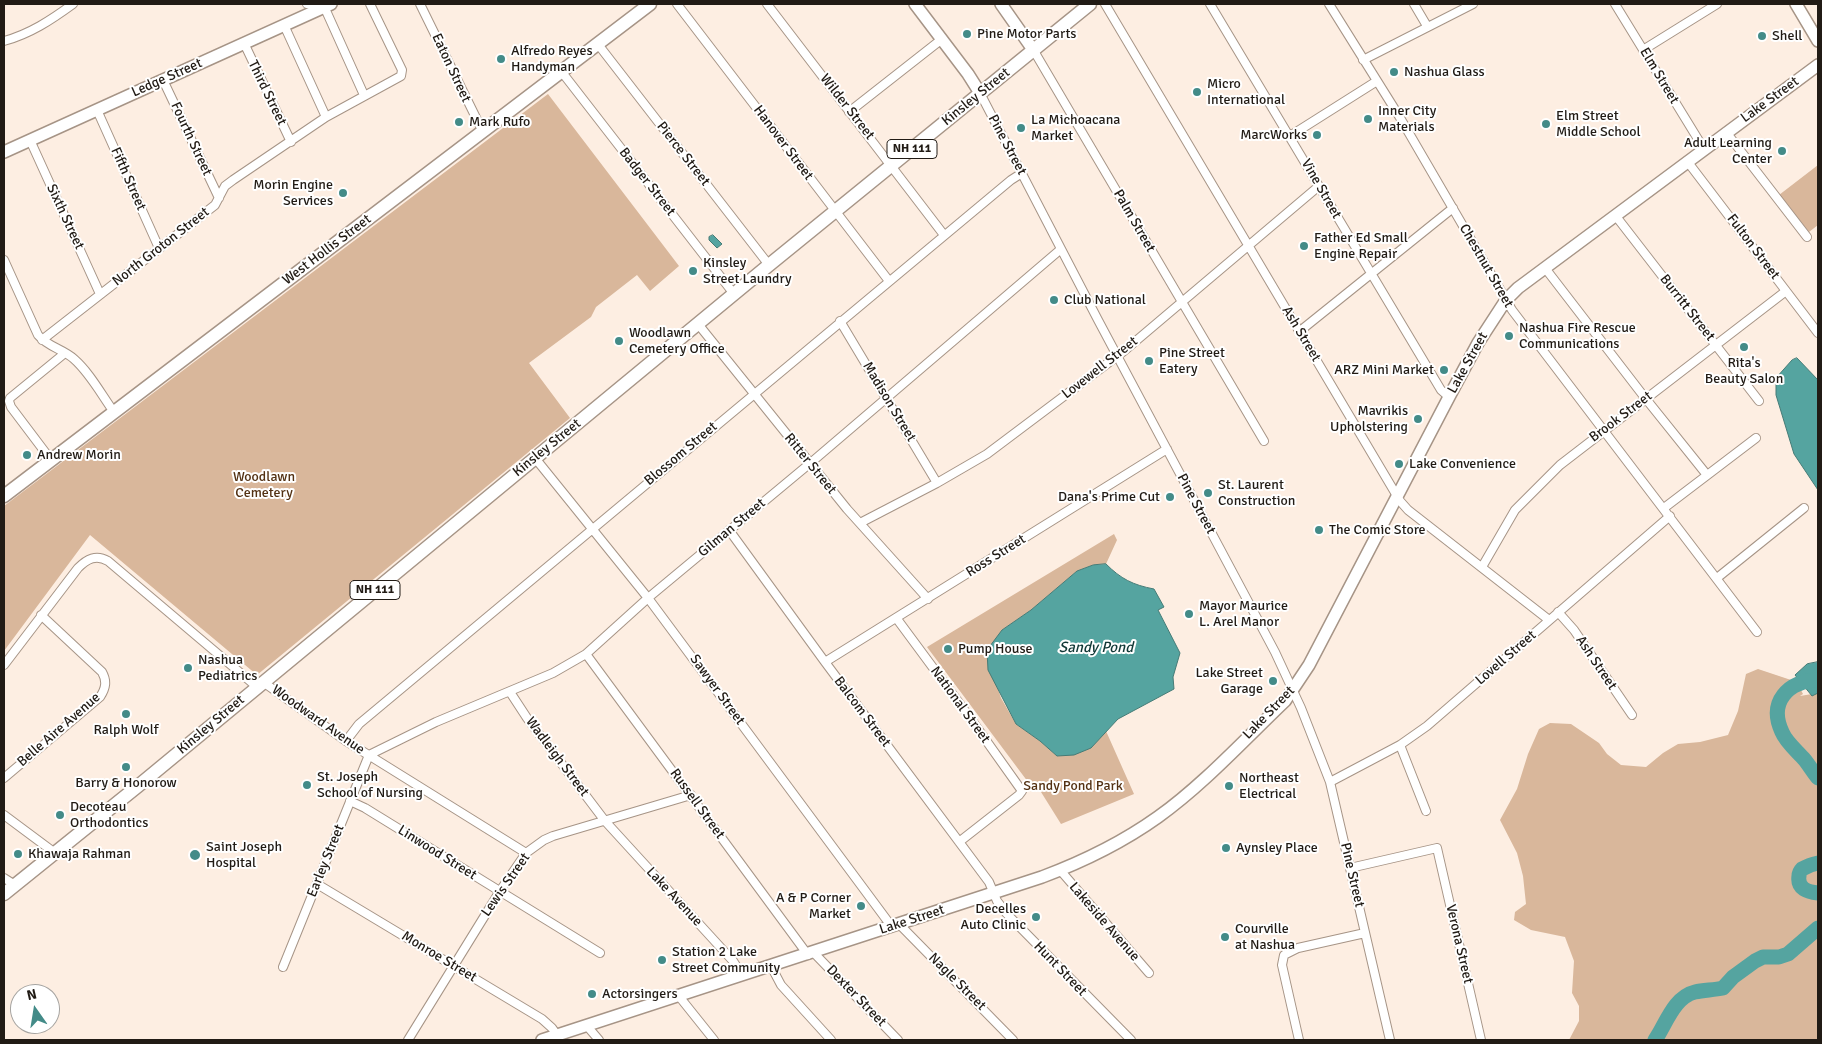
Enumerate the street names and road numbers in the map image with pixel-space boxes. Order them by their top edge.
street label: Eaton Street [428,31,474,105]
street label: Elm Street [1636,45,1682,107]
street label: Ledge Street [129,55,205,101]
street label: Third Street [244,58,290,128]
street label: Kinsley Street [939,64,1013,130]
street label: Wilder Street [816,71,878,143]
street label: Lake Street [1738,73,1802,127]
street label: Fourth Street [167,99,215,179]
street label: Hanover Street [749,102,817,184]
street label: Pine Street [984,112,1030,178]
street label: Pierce Street [653,119,713,189]
road number: NH 111 [887,140,937,158]
street label: Fifth Street [107,145,149,213]
street label: Badger Street [615,145,679,219]
street label: Vine Street [1297,156,1345,222]
street label: Sixth Street [43,182,87,252]
street label: Palm Street [1109,187,1159,255]
street label: North Groton Street [109,204,213,290]
street label: West Hollis Street [279,211,375,289]
street label: Fulton Street [1723,211,1783,283]
street label: Chestnut Street [1455,221,1517,311]
street label: Burritt Street [1656,271,1718,345]
street label: Ash Street [1278,303,1324,365]
street label: Lake Street [1444,329,1492,397]
street label: Lovewell Street [1059,333,1141,403]
street label: Madison Street [859,359,919,445]
street label: Brook Street [1586,388,1656,446]
street label: Kinsley Street [510,415,584,481]
street label: Blossom Street [641,419,721,489]
street label: Ritter Street [780,430,840,498]
street label: Pine Street [1173,471,1219,537]
street label: Gilman Street [695,495,769,561]
street label: Ross Street [963,531,1029,581]
road number: NH 111 [350,580,400,600]
street label: Lovell Street [1472,627,1540,689]
street label: Ash Street [1572,633,1620,693]
street label: Sawyer Street [686,652,748,728]
street label: National Street [926,663,994,747]
street label: Balcom Street [830,673,894,751]
street label: Woodward Avenue [268,682,368,758]
street label: Lake Street [1239,683,1299,743]
street label: Belle Aire Avenue [14,689,104,771]
street label: Kinsley Street [174,692,248,758]
street label: Wadleigh Street [522,714,592,800]
street label: Russell Street [666,766,728,842]
street label: Earley Street [304,822,348,900]
street label: Linwood Street [395,822,479,884]
street label: Pine Street [1336,841,1368,909]
street label: Lewis Street [478,850,534,920]
street label: Lake Avenue [642,864,706,930]
street label: Lakeside Avenue [1065,879,1143,965]
street label: Lake Street [877,902,947,938]
street label: Verona Street [1442,903,1476,985]
street label: Monroe Street [398,928,480,986]
street label: Hunt Street [1030,938,1090,1000]
street label: Nagle Street [925,950,989,1014]
street label: Dexter Street [823,962,889,1030]

